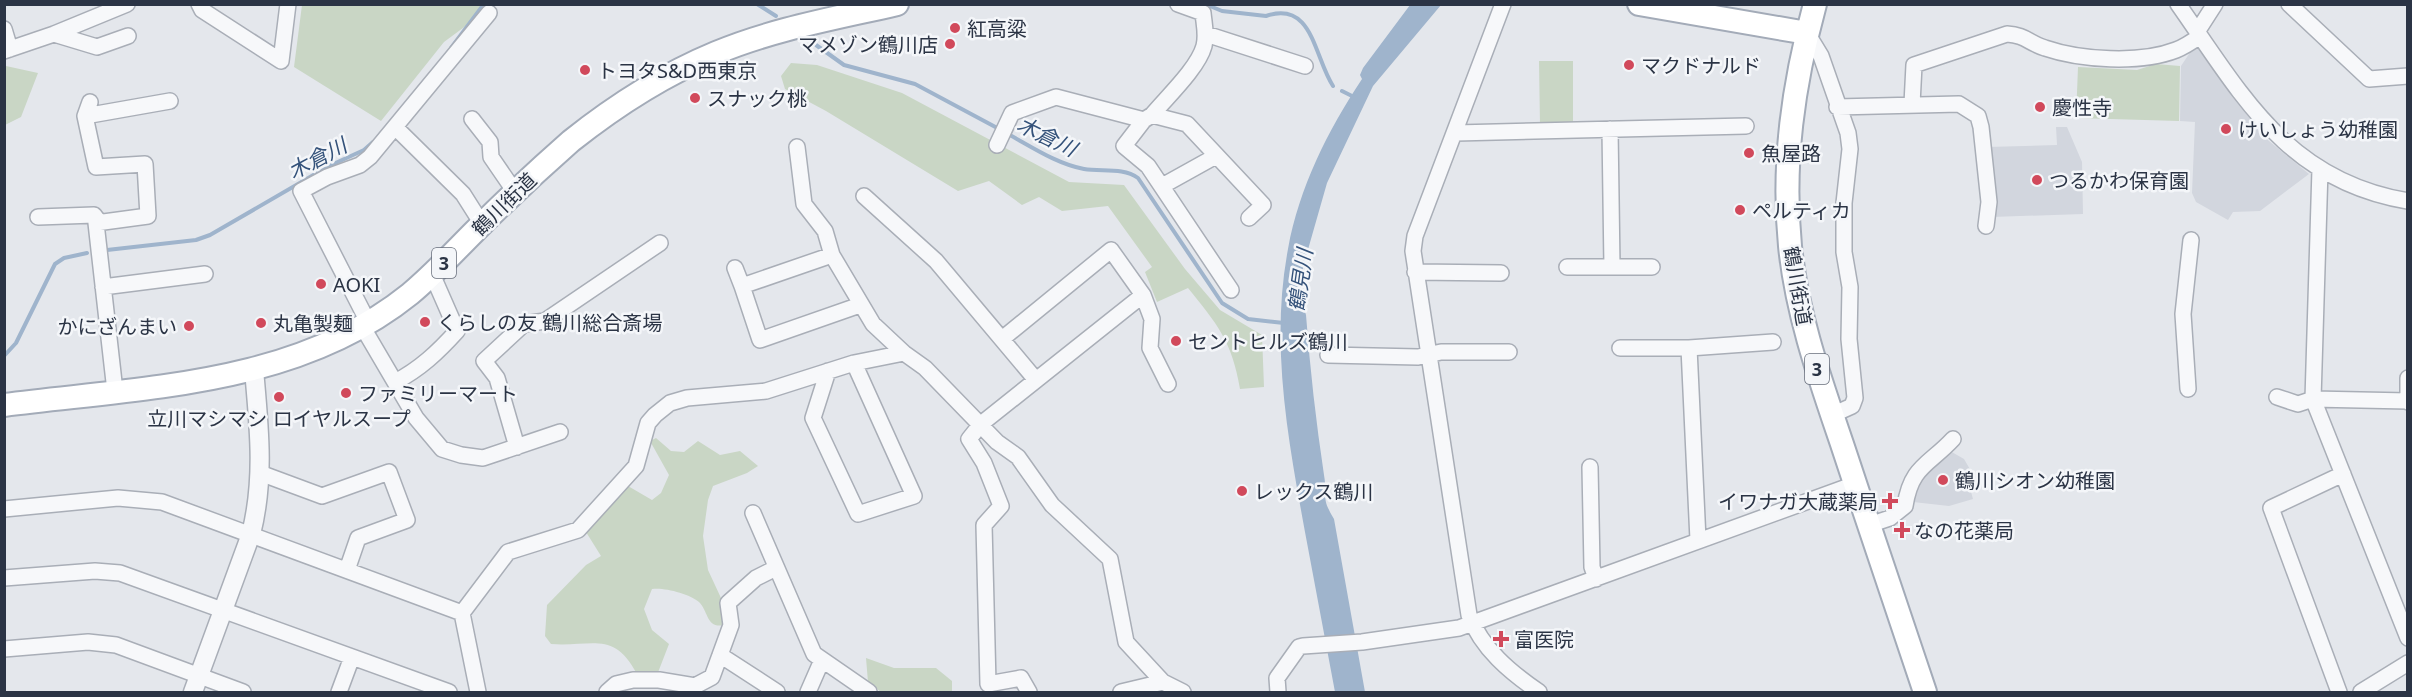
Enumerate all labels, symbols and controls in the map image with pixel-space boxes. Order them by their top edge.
place label: 紅高粱 [967,15,1027,42]
marker: 紅高粱 [948,21,962,35]
place label: マメゾン鶴川店 [798,31,938,58]
marker: マメゾン鶴川店 [943,37,957,51]
place label: マクドナルド [1641,52,1761,79]
place label: トヨタS&D西東京 [597,57,757,84]
marker: マクドナルド [1622,58,1636,72]
marker: トヨタS&D西東京 [578,63,592,77]
place label: スナック桃 [707,85,807,112]
marker: スナック桃 [688,91,702,105]
place label: 慶性寺 [2052,94,2112,121]
marker: 慶性寺 [2033,100,2047,114]
water label: 木倉川 [1013,110,1083,163]
place label: けいしょう幼稚園 [2238,116,2398,143]
marker: けいしょう幼稚園 [2219,122,2233,136]
water label: 木倉川 [283,130,353,185]
place label: 魚屋路 [1761,140,1821,167]
marker: 魚屋路 [1742,146,1756,160]
street label: 鶴川街道 [466,167,542,241]
place label: つるかわ保育園 [2049,167,2189,194]
marker: つるかわ保育園 [2030,173,2044,187]
place label: ペルティカ [1752,197,1851,224]
marker: ペルティカ [1733,203,1747,217]
street label: 鶴川街道 [1778,244,1818,328]
water label: 鶴見川 [1282,245,1319,313]
road number: 3 [432,248,456,278]
place label: AOKI [333,271,380,298]
marker: AOKI [314,277,328,291]
place label: くらしの友 鶴川総合斎場 [437,309,662,336]
place label: 丸亀製麺 [273,310,353,337]
place label: かにざんまい [57,313,177,340]
marker: くらしの友 鶴川総合斎場 [418,315,432,329]
marker: 丸亀製麺 [254,316,268,330]
marker: かにざんまい [182,319,196,333]
place label: セントヒルズ鶴川 [1188,328,1348,355]
marker: セントヒルズ鶴川 [1169,334,1183,348]
road number: 3 [1805,354,1829,384]
place label: ファミリーマート [358,380,518,407]
marker: ファミリーマート [339,386,353,400]
marker: 立川マシマシ ロイヤルスープ [272,390,286,404]
place label: 立川マシマシ ロイヤルスープ [147,405,411,432]
place label: 鶴川シオン幼稚園 [1955,467,2115,494]
marker: 鶴川シオン幼稚園 [1936,473,1950,487]
place label: レックス鶴川 [1254,478,1373,505]
marker: レックス鶴川 [1235,484,1249,498]
place label: イワナガ大蔵薬局 [1718,488,1878,515]
marker: イワナガ大蔵薬局 [1883,494,1897,508]
place label: なの花薬局 [1914,517,2014,544]
marker: なの花薬局 [1895,523,1909,537]
place label: 富医院 [1514,626,1574,653]
marker: 富医院 [1492,630,1510,648]

